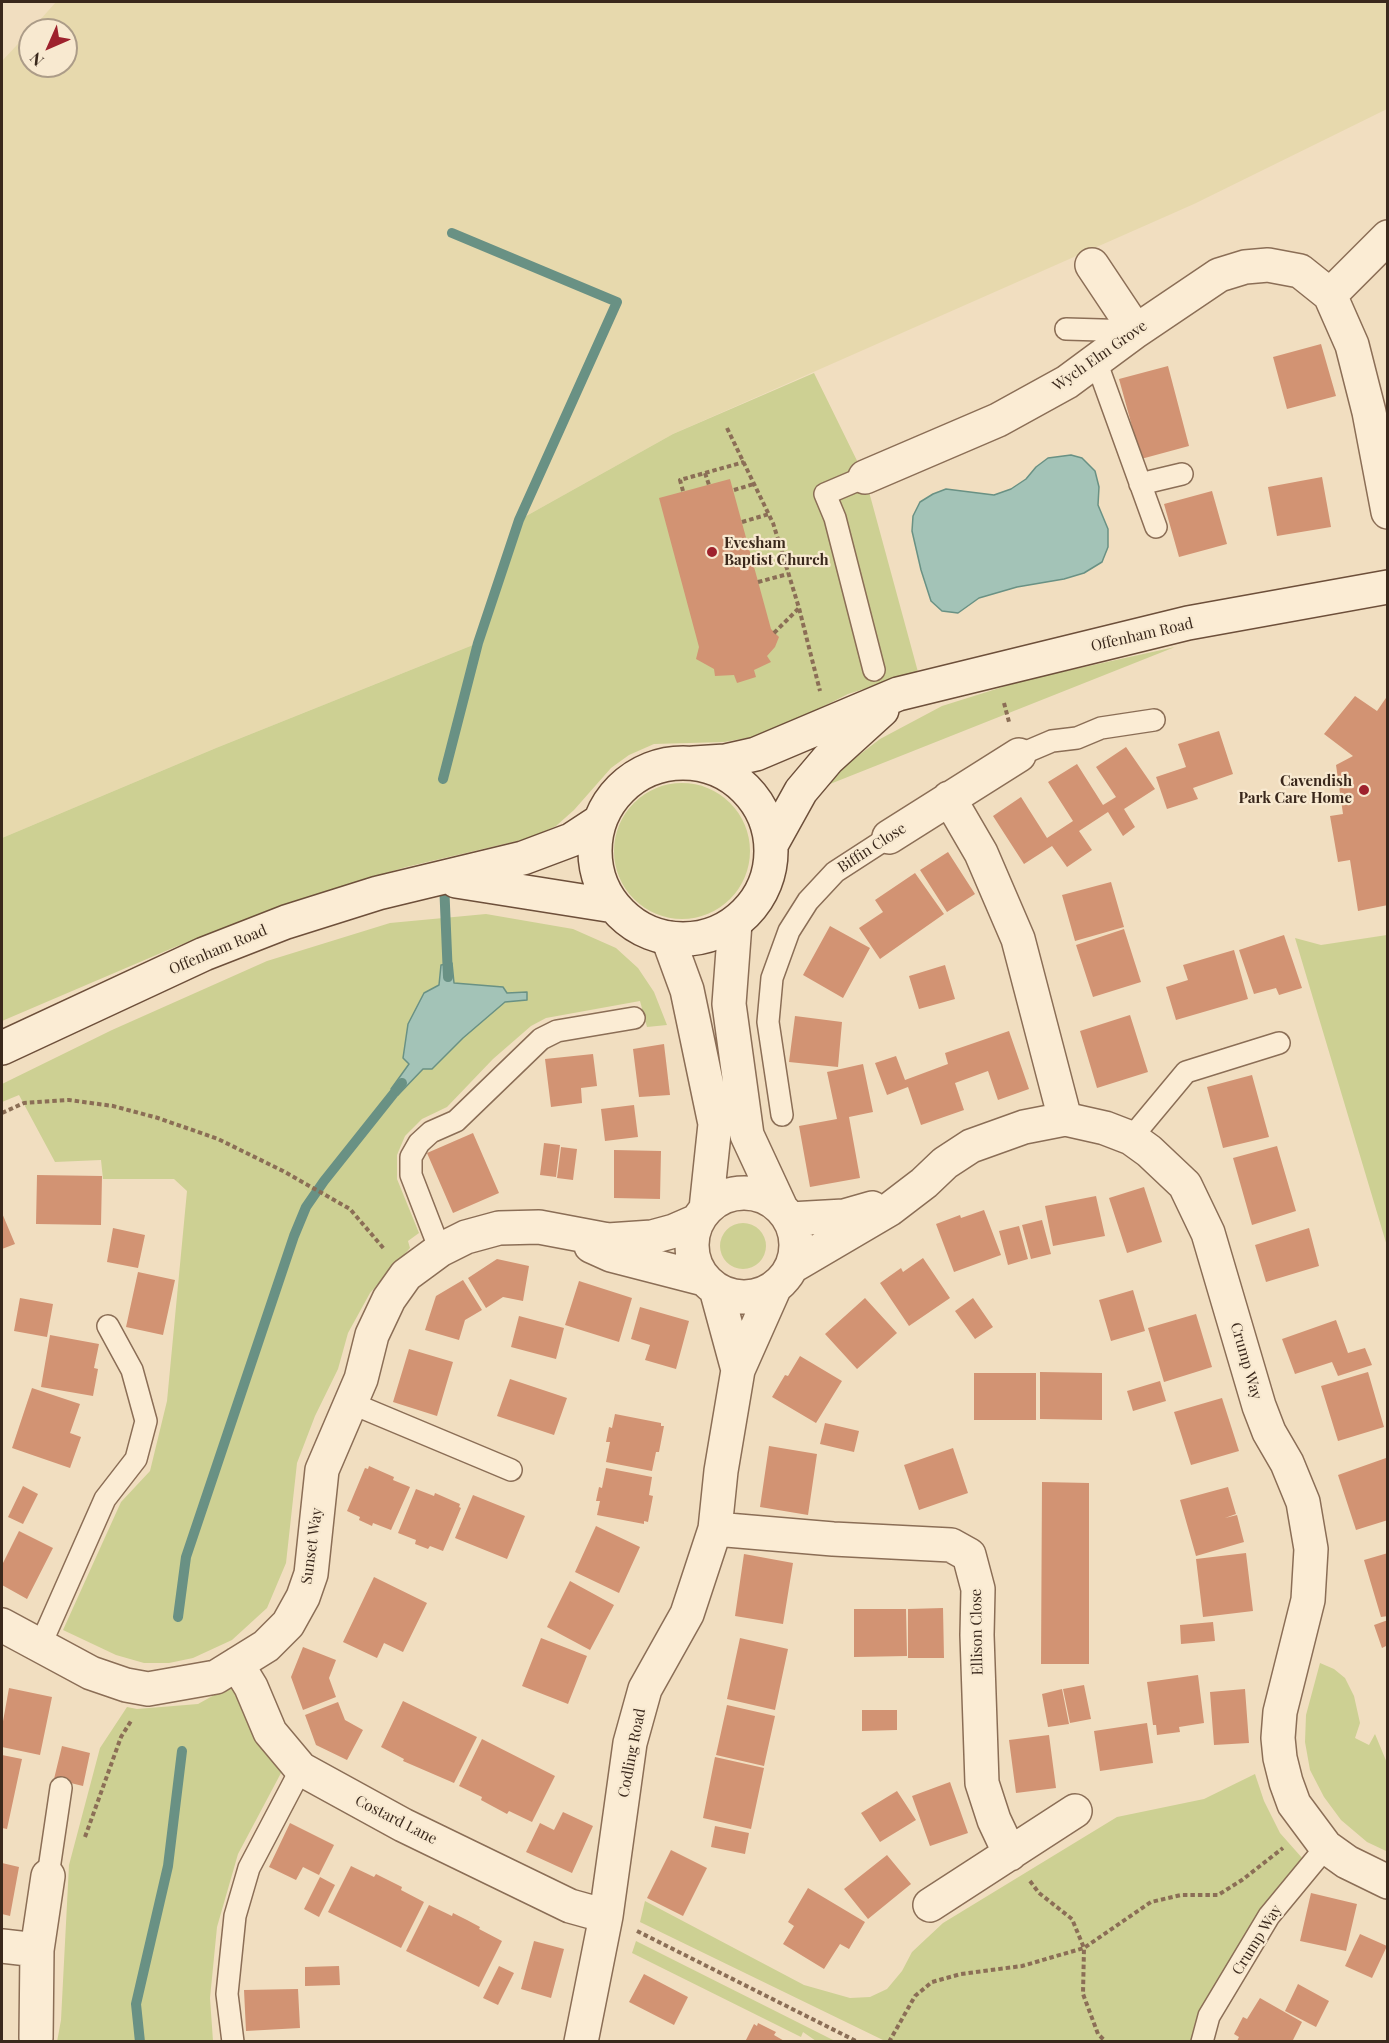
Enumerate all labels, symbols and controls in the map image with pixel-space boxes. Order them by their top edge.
north arrow [18,18,78,78]
text: N [25,48,48,71]
street label: Wych Elm Grove [1049,317,1151,395]
place label: Evesham Baptist Church [724,534,829,569]
marker: Evesham Baptist Church [705,545,719,559]
street label: Offenham Road [1089,614,1195,656]
place label: Cavendish Park Care Home [1238,772,1352,807]
marker: Cavendish Park Care Home [1357,783,1371,797]
street label: Biffin Close [835,819,909,877]
street label: Offenham Road [166,921,270,979]
street label: Crump Way [1226,1320,1266,1402]
street label: Sunset Way [298,1507,326,1585]
street label: Ellison Close [967,1588,987,1676]
street label: Codling Road [615,1707,649,1799]
street label: Costard Lane [352,1792,440,1848]
street label: Crump Way [1228,1902,1286,1978]

